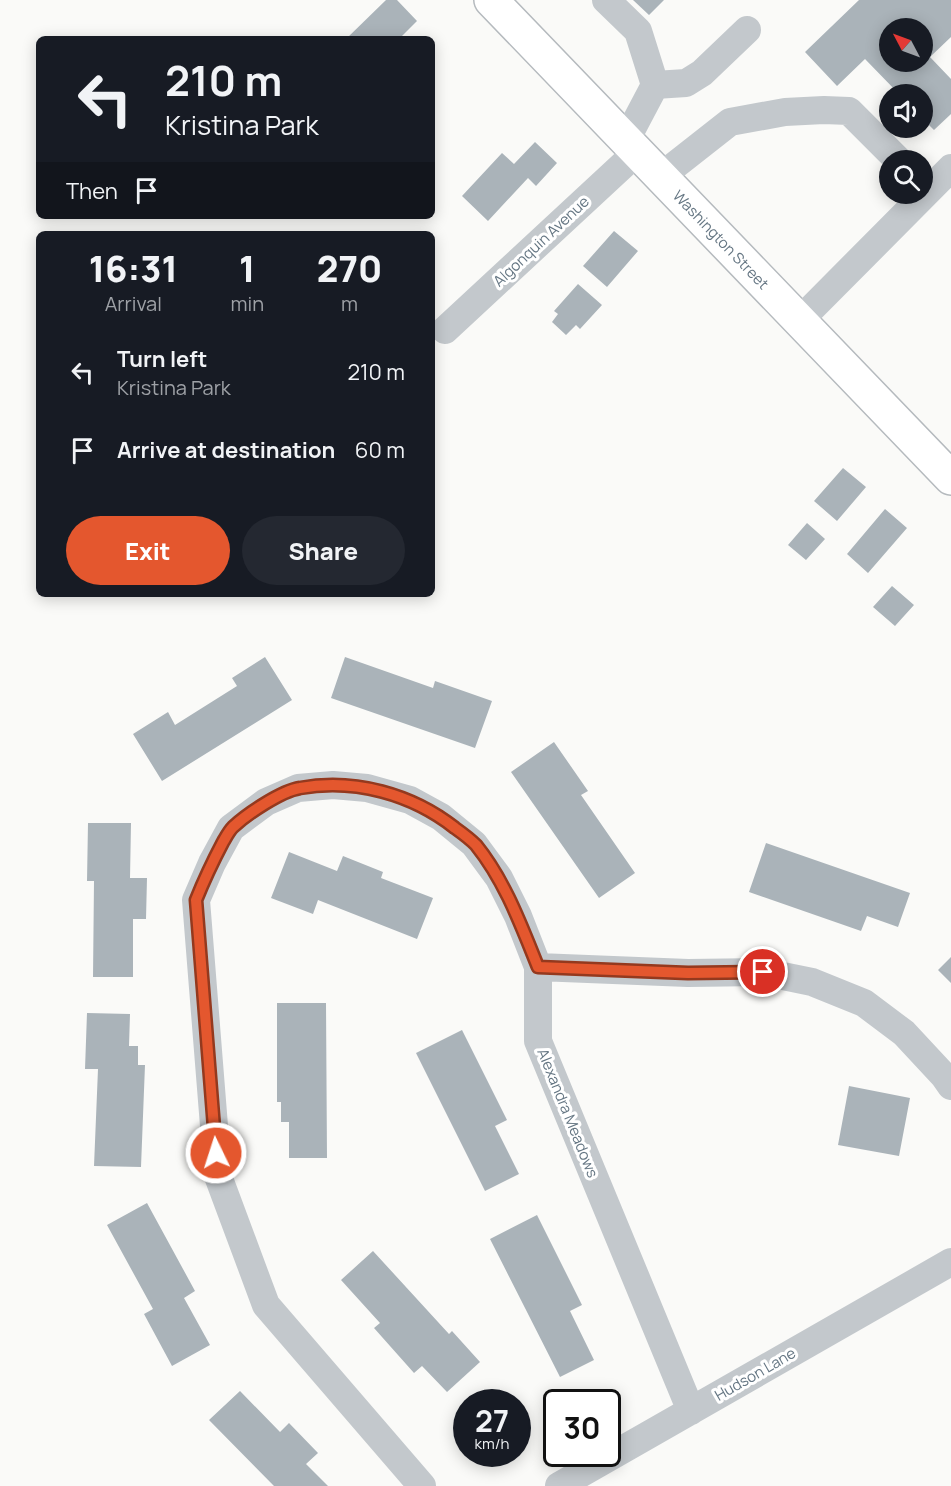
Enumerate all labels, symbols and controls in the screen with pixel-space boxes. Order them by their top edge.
north arrow [879,18,933,72]
map controls [879,18,933,204]
text: 210 m [165,51,282,109]
icon: left [66,60,144,138]
button: sound [879,84,933,138]
text: Kristina Park [165,106,319,143]
button: search [879,150,933,204]
icon: arrive [130,174,163,207]
text: Then [66,176,118,206]
street label: Washington Street [668,185,774,293]
street label: Algonquin Avenue [488,191,594,291]
text: 16:31 [89,244,178,293]
text: 1 [239,244,255,293]
text: 270 [317,244,382,293]
text: Arrival [105,290,162,317]
text: min [231,290,264,317]
text: m [341,290,358,317]
text: Turn left [117,344,207,374]
icon: left [66,356,99,389]
text: 210 m [347,357,405,387]
text: Kristina Park [117,374,231,401]
icon: arrive [66,434,99,467]
text: Arrive at destination [117,435,335,465]
text: 60 m [355,435,405,465]
button: Exit [66,516,230,585]
button: Share [242,516,405,585]
pin [737,946,788,997]
icon: arrive [746,955,779,988]
street label: Alexandra Meadows [532,1045,604,1181]
position arrow [184,1121,248,1185]
street label: Hudson Lane [711,1342,800,1406]
speed limit sign: 30 [543,1389,621,1467]
text: 27 [475,1400,509,1441]
text: km/h [475,1433,509,1454]

